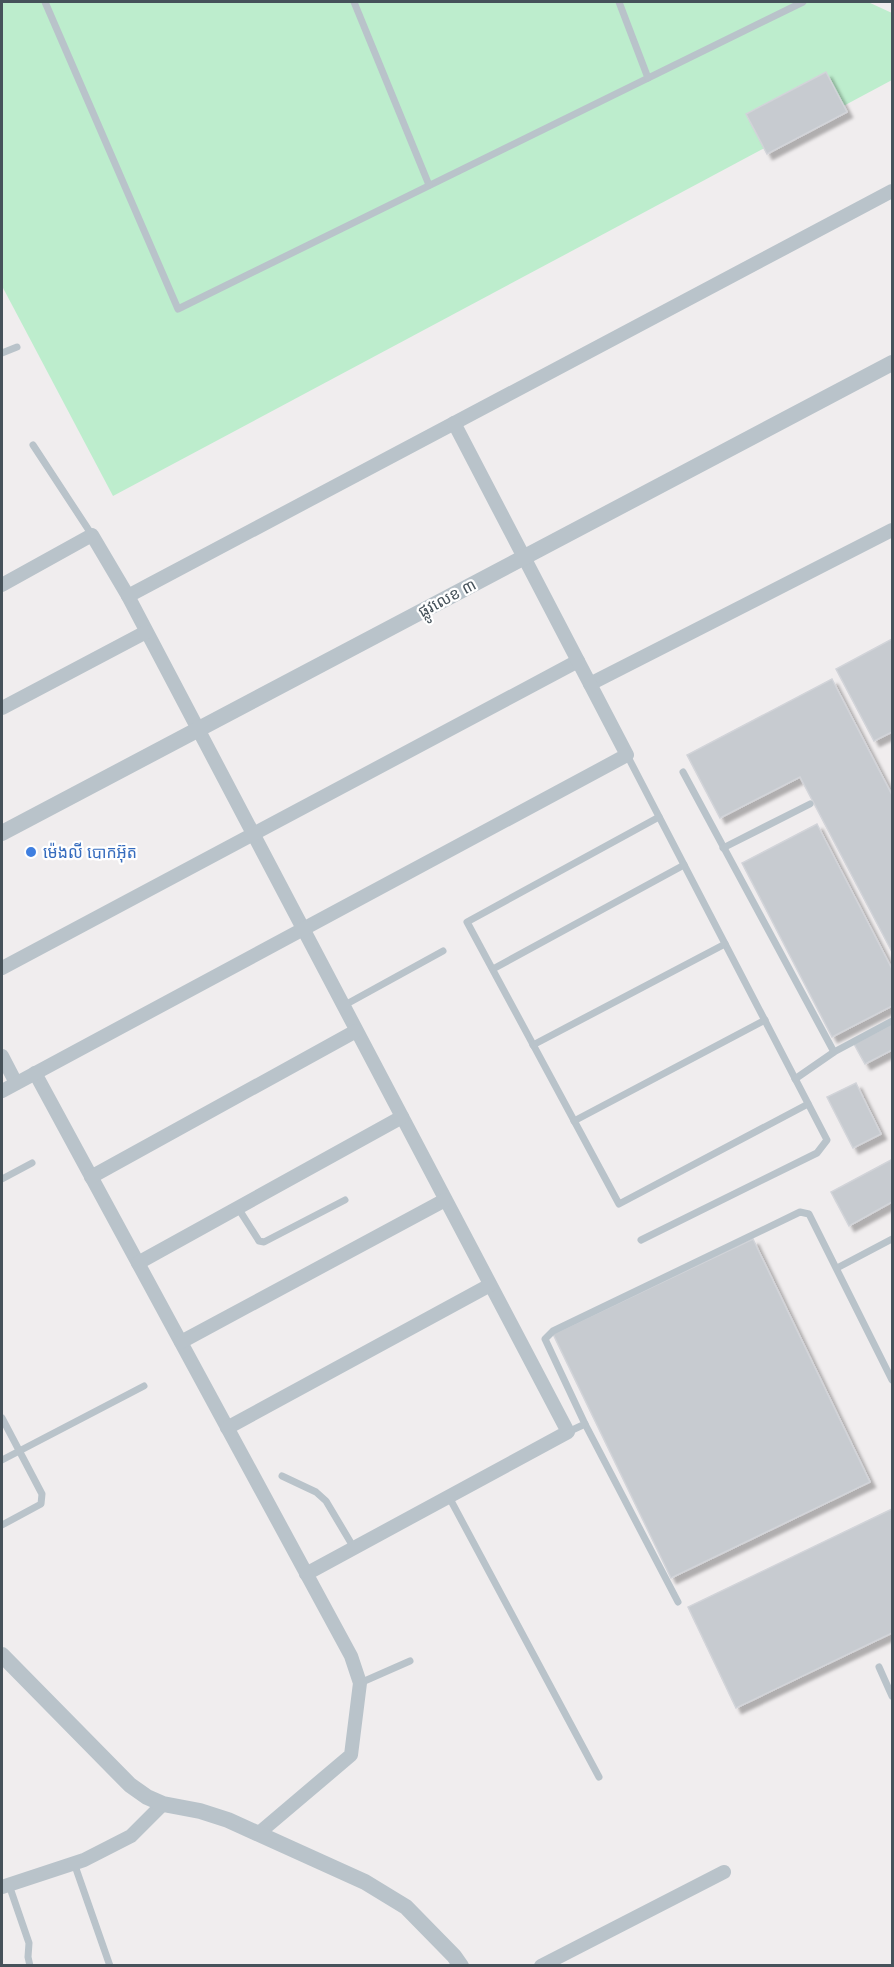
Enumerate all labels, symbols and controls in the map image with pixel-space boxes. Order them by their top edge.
street label: ផ្លូវលេខ ៣ [414,574,482,625]
place label: ម៉េងលី បោកអ៊ុត [43,842,137,863]
marker: ម៉េងលី បោកអ៊ុត [24,845,38,859]

